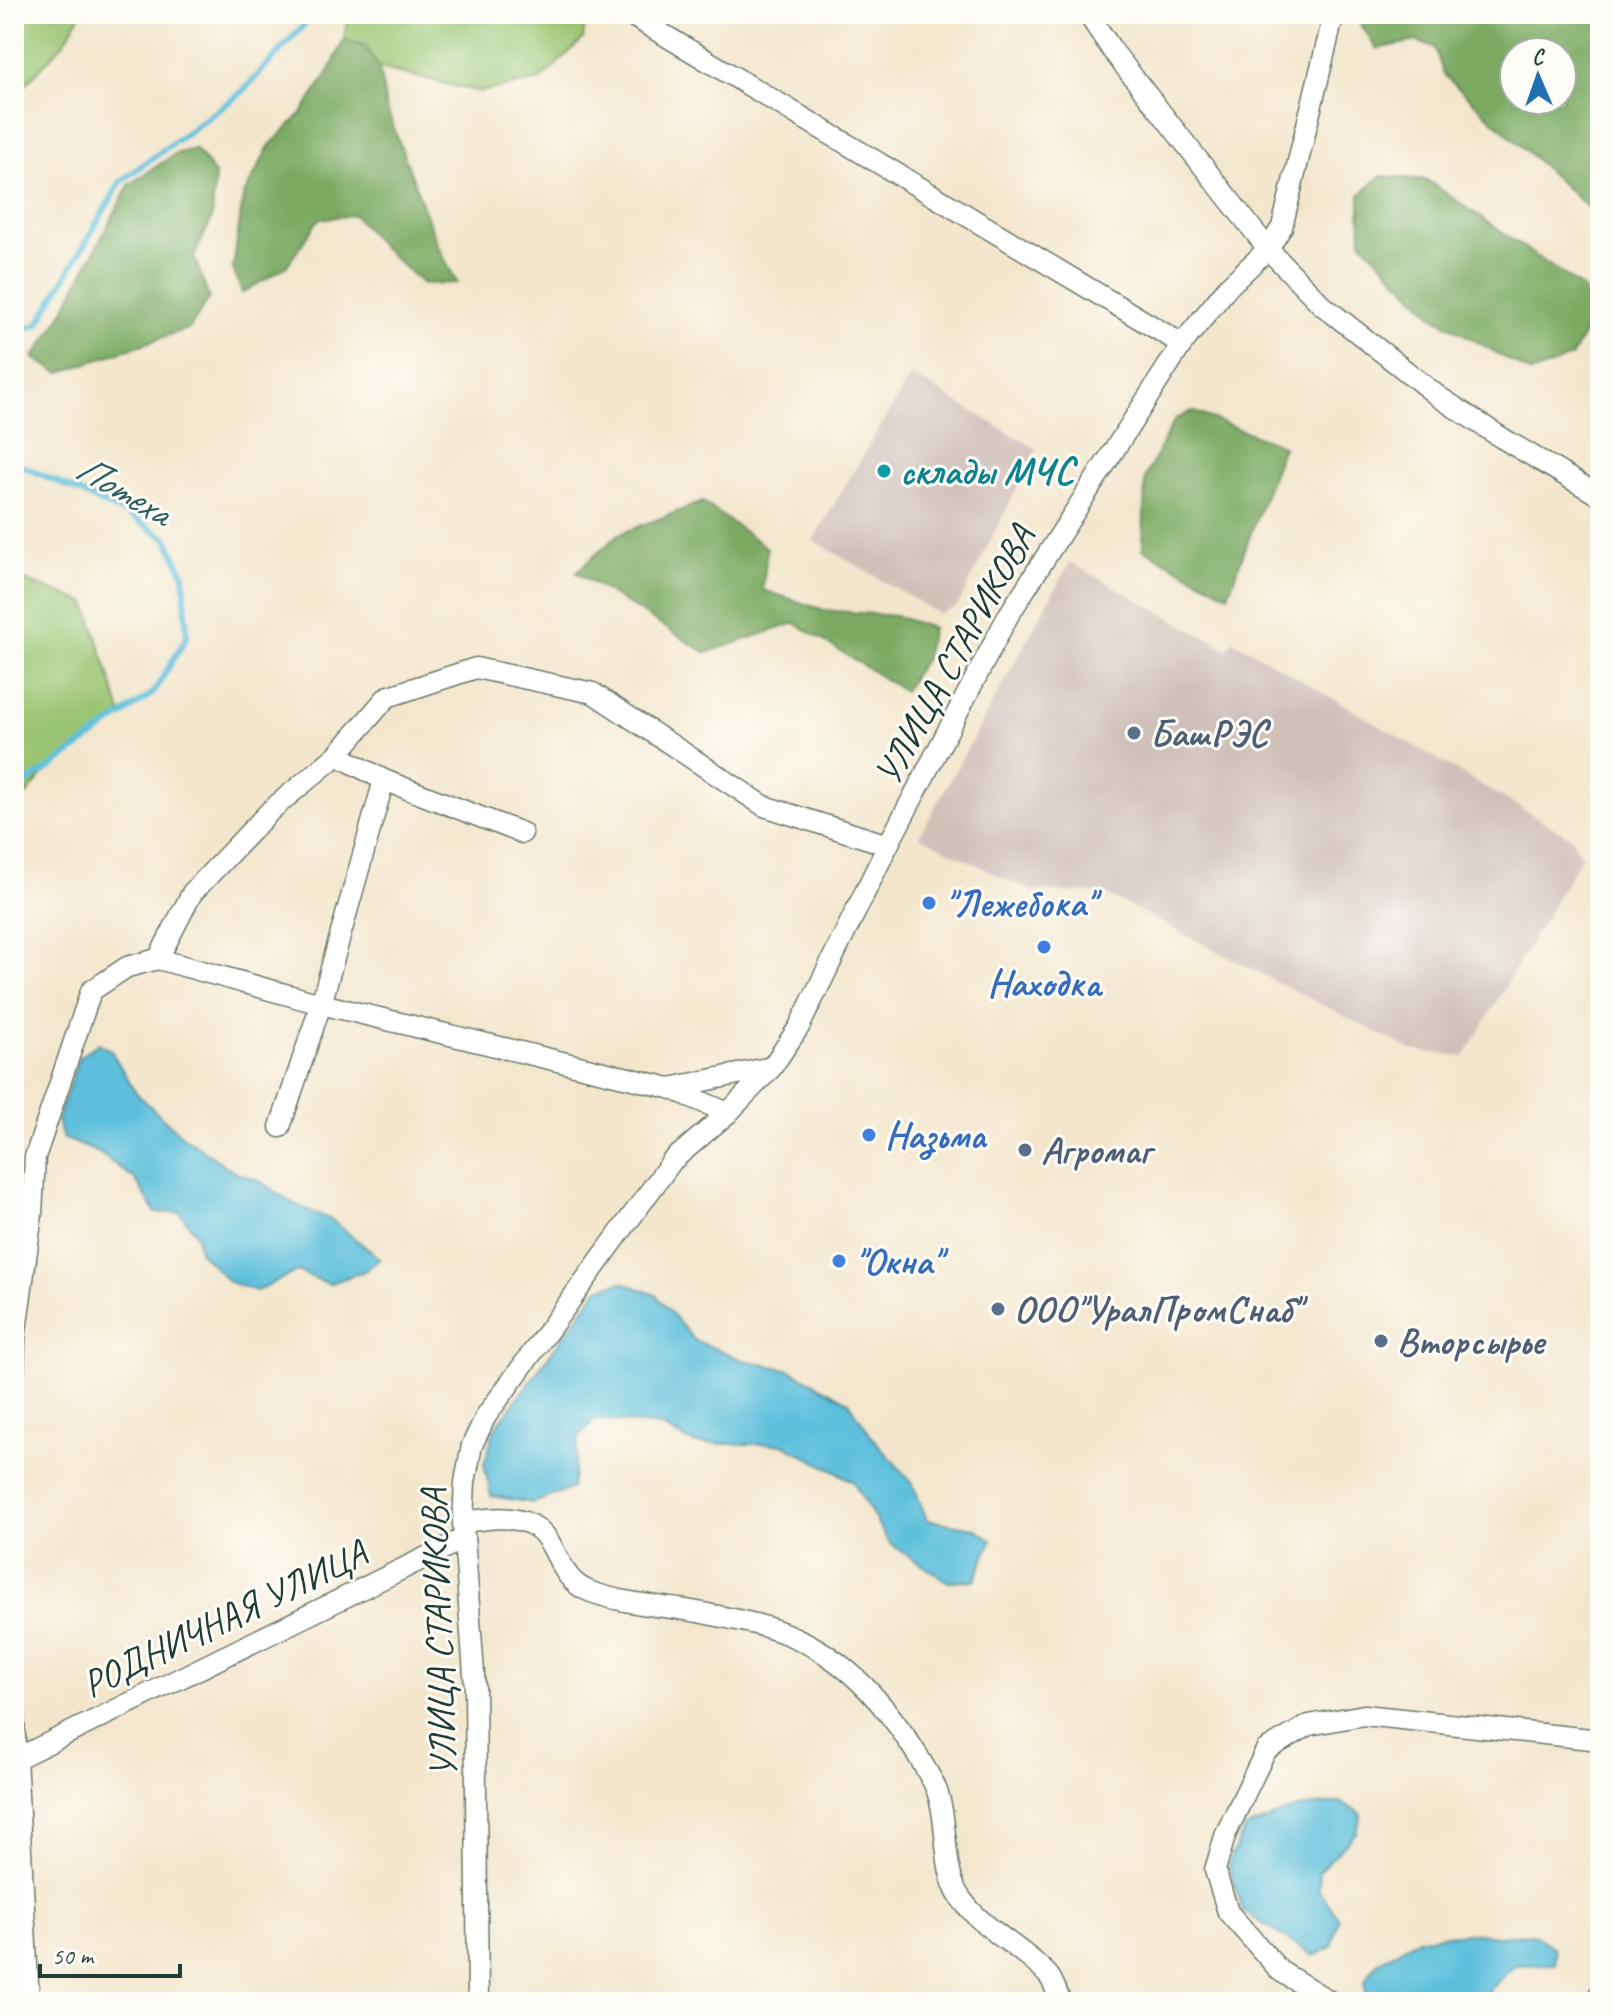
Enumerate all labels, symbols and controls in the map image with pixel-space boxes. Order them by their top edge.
north arrow [1498,36,1578,116]
text: С [1531,43,1546,71]
water label: Потеха [67,443,184,539]
place label: склады МЧС [900,448,1078,495]
marker: склады МЧС [875,462,893,480]
street label: УЛИЦА СТАРИКОВА [864,516,1046,793]
place label: БашРЭС [1150,710,1272,757]
marker: БашРЭС [1125,724,1143,742]
place label: "Лежебока" [945,880,1103,927]
marker: "Лежебока" [920,894,938,912]
marker: Находка [1035,938,1053,956]
place label: Находка [988,960,1104,1007]
place label: Назьма [885,1112,988,1160]
marker: Назьма [860,1126,878,1144]
place label: Агромаг [1041,1127,1157,1174]
marker: Агромаг [1016,1141,1034,1159]
place label: "Окна" [855,1238,949,1285]
marker: "Окна" [830,1252,848,1270]
place label: ООО"УралПромСнаб" [1014,1286,1309,1333]
marker: ООО"УралПромСнаб" [989,1300,1007,1318]
place label: Вторсырье [1397,1318,1547,1365]
marker: Вторсырье [1372,1332,1390,1350]
street label: УЛИЦА СТАРИКОВА [410,1486,467,1778]
street label: РОДНИЧНАЯ УЛИЦА [75,1529,376,1708]
scale bar [40,1928,180,1978]
text: 50 m [52,1941,95,1971]

